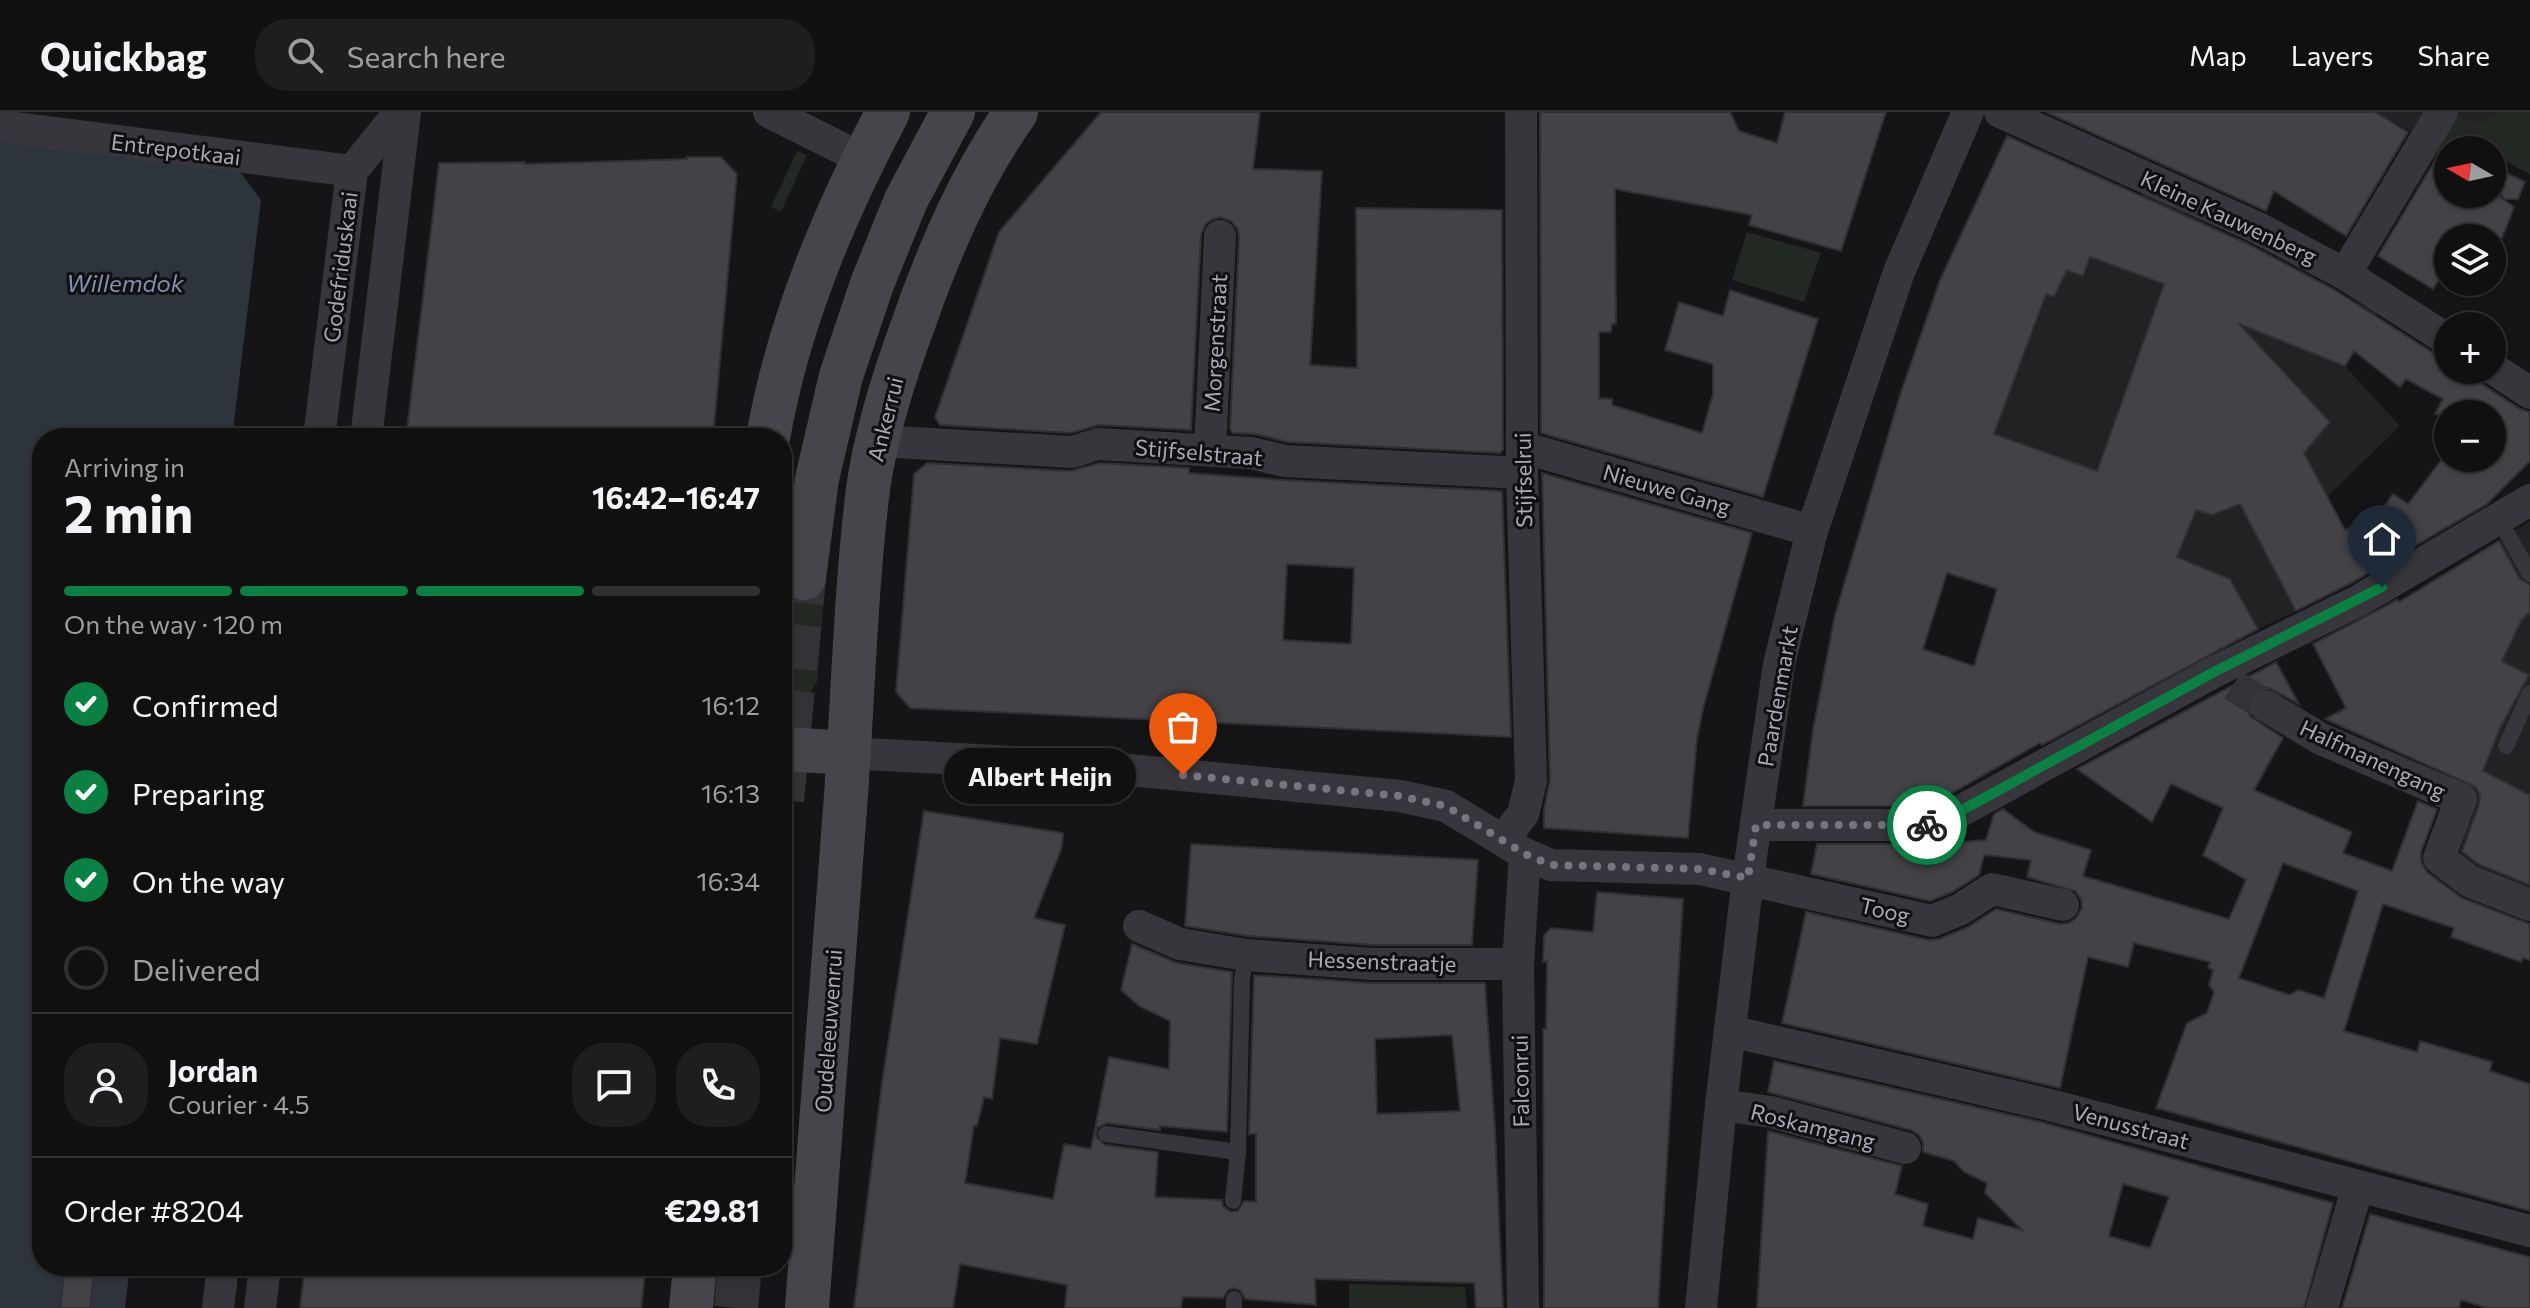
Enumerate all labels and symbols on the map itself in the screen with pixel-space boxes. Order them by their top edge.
street label: Entrepotkaai [110,128,242,170]
north arrow [2434,136,2506,208]
street label: Kleine Kauwenberg [2137,164,2321,270]
street label: Godefriduskaai [317,190,363,344]
water label: Willemdok [66,268,185,297]
street label: Morgenstraat [1198,273,1232,413]
street label: Ankerrui [861,374,909,464]
street label: Stijfselrui [1509,432,1537,528]
street label: Stijfselstraat [1134,433,1264,471]
street label: Nieuwe Gang [1600,458,1734,520]
pin [2348,505,2416,587]
street label: Paardenmarkt [1751,623,1803,769]
pin [1149,693,1217,775]
street label: Halfmanengang [2296,713,2450,805]
callout: Albert Heijn [943,747,1135,803]
courier [1887,785,1967,865]
street label: Toog [1857,891,1913,929]
street label: Hessenstraatje [1307,945,1457,977]
street label: Oudeleeuwenrui [809,948,847,1114]
street label: Falconrui [1506,1034,1534,1128]
street label: Roskamgang [1748,1097,1878,1155]
street label: Venusstraat [2070,1097,2192,1155]

